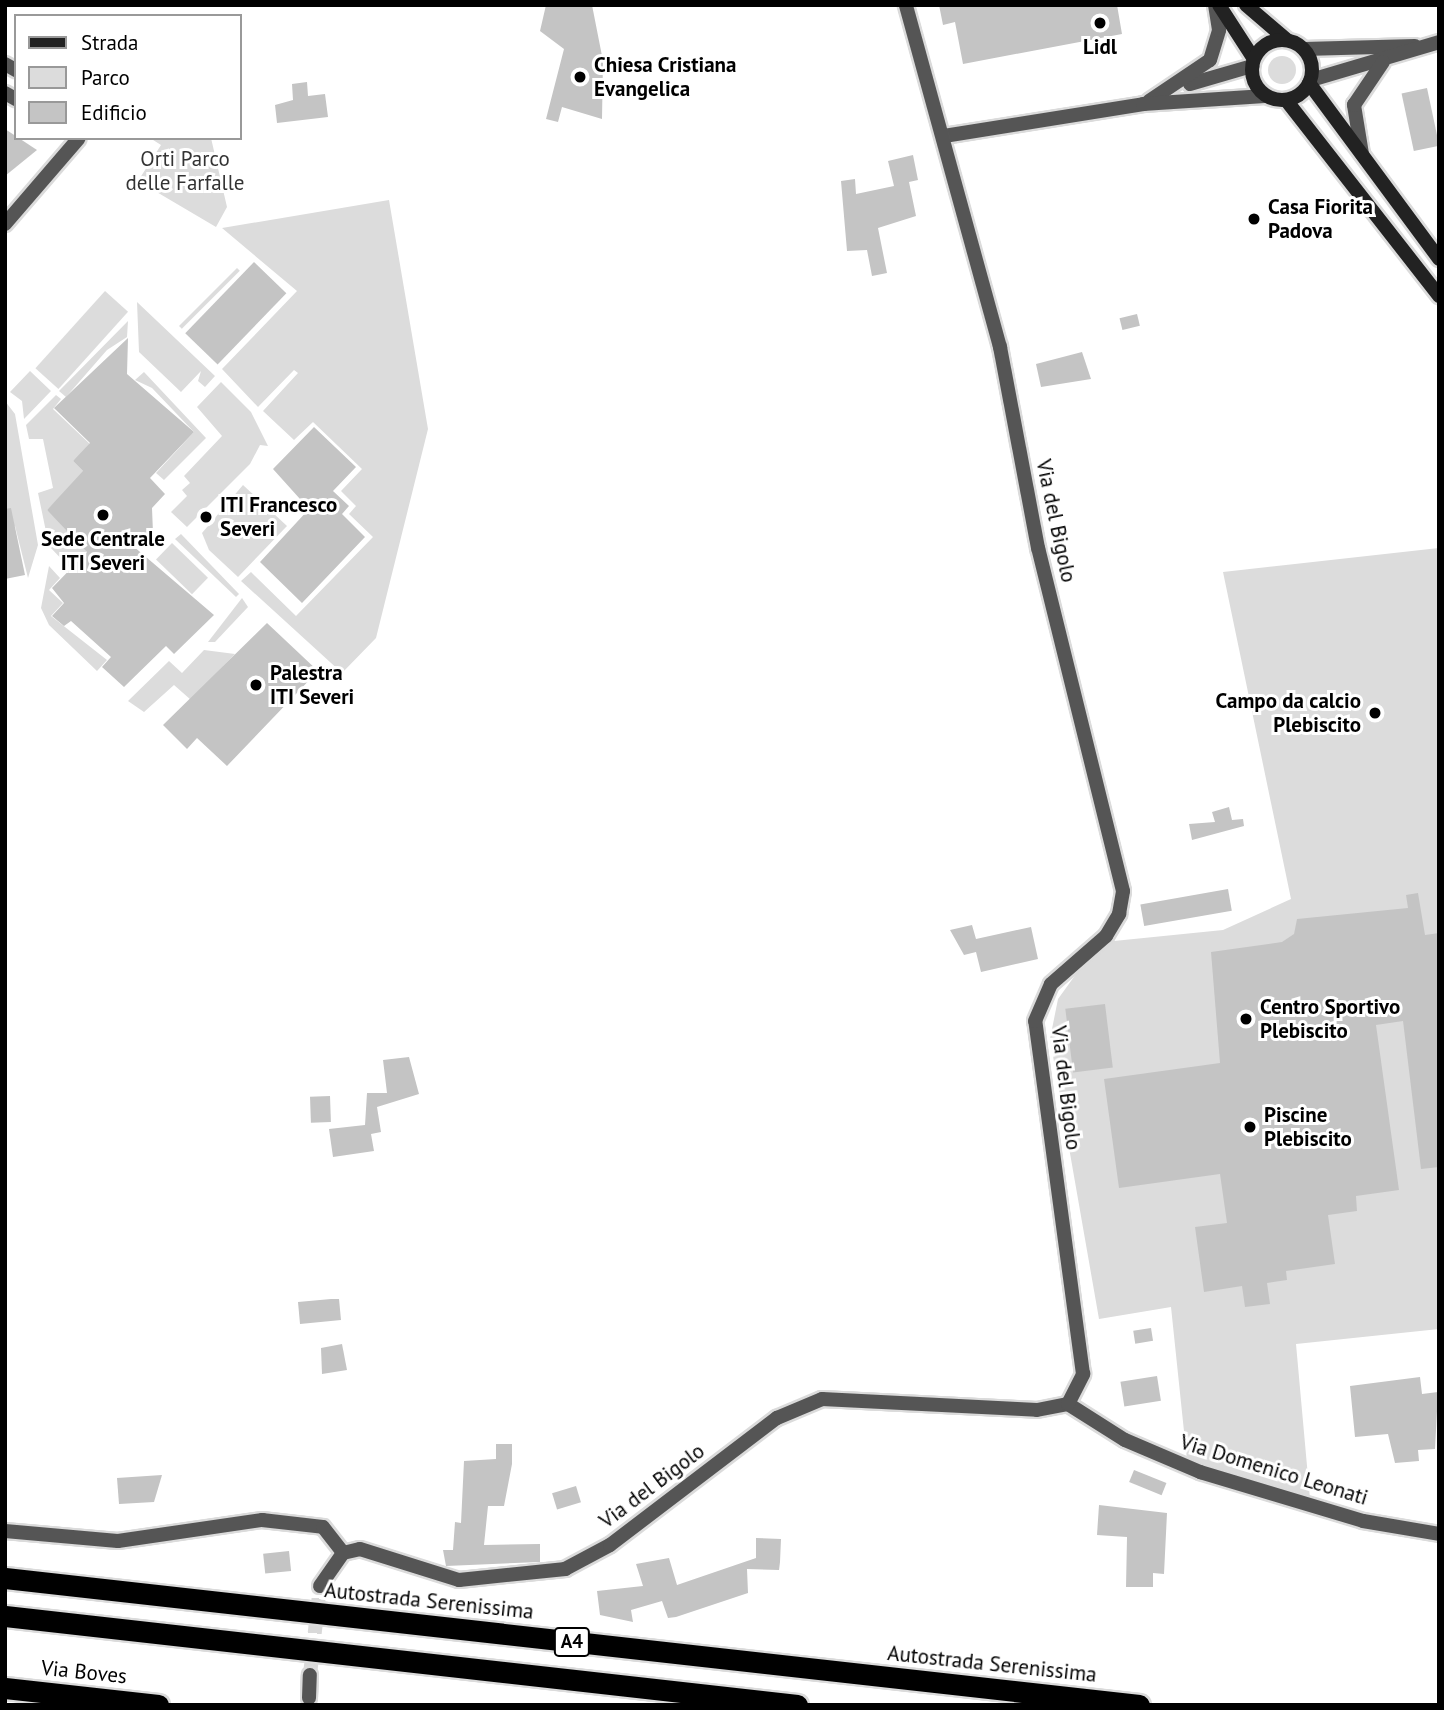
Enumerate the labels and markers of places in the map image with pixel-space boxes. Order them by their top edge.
marker: Lidl [1092,15,1108,31]
place label: Lidl [1083,34,1117,60]
place label: Chiesa Cristiana Evangelica [594,52,737,102]
marker: Chiesa Cristiana Evangelica [572,69,588,85]
place label: Casa Fiorita Padova [1268,194,1373,244]
marker: Casa Fiorita Padova [1246,211,1262,227]
place label: ITI Francesco Severi [220,492,337,542]
marker: Sede Centrale ITI Severi [95,507,111,523]
marker: ITI Francesco Severi [198,509,214,525]
place label: Sede Centrale ITI Severi [41,526,165,576]
place label: Palestra ITI Severi [270,660,354,710]
marker: Palestra ITI Severi [248,677,264,693]
place label: Campo da calcio Plebiscito [1215,688,1361,738]
marker: Campo da calcio Plebiscito [1367,705,1383,721]
place label: Centro Sportivo Plebiscito [1260,994,1400,1044]
marker: Centro Sportivo Plebiscito [1238,1011,1254,1027]
place label: Piscine Plebiscito [1264,1102,1352,1152]
marker: Piscine Plebiscito [1242,1119,1258,1135]

